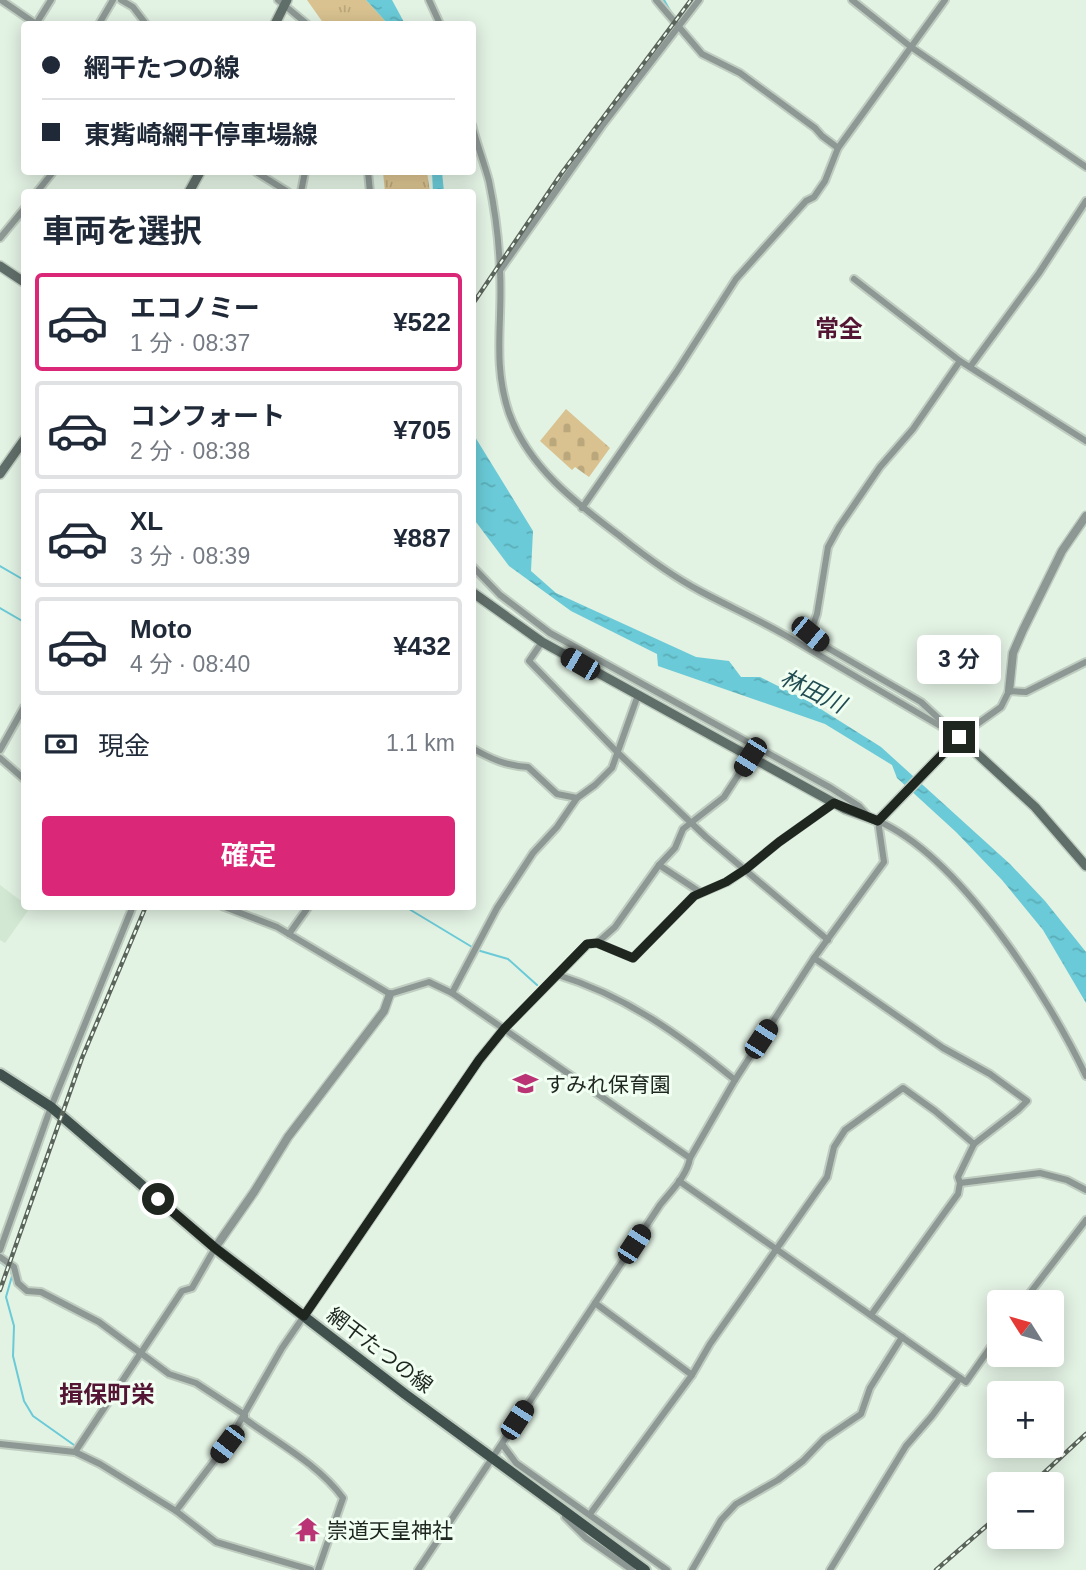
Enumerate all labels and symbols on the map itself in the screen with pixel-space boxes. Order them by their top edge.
district label: 常全 [815,315,863,342]
car [788,613,833,655]
callout: 3 分 [917,636,1001,684]
car [557,644,604,684]
water label: 林田川 [776,664,852,719]
route end [943,721,975,753]
car [730,734,771,780]
car [741,1016,782,1062]
school or university icon: すみれ保育園 [511,1070,539,1098]
place label: すみれ保育園 [545,1073,671,1096]
route start [142,1183,174,1215]
car [614,1221,655,1267]
north arrow [987,1290,1064,1367]
street label: 網干たつの線 [323,1303,437,1397]
district label: 揖保町栄 [59,1381,155,1408]
car [497,1397,538,1443]
car [206,1421,249,1467]
temple icon: 崇道天皇神社 [293,1516,321,1544]
place label: 崇道天皇神社 [327,1519,453,1542]

